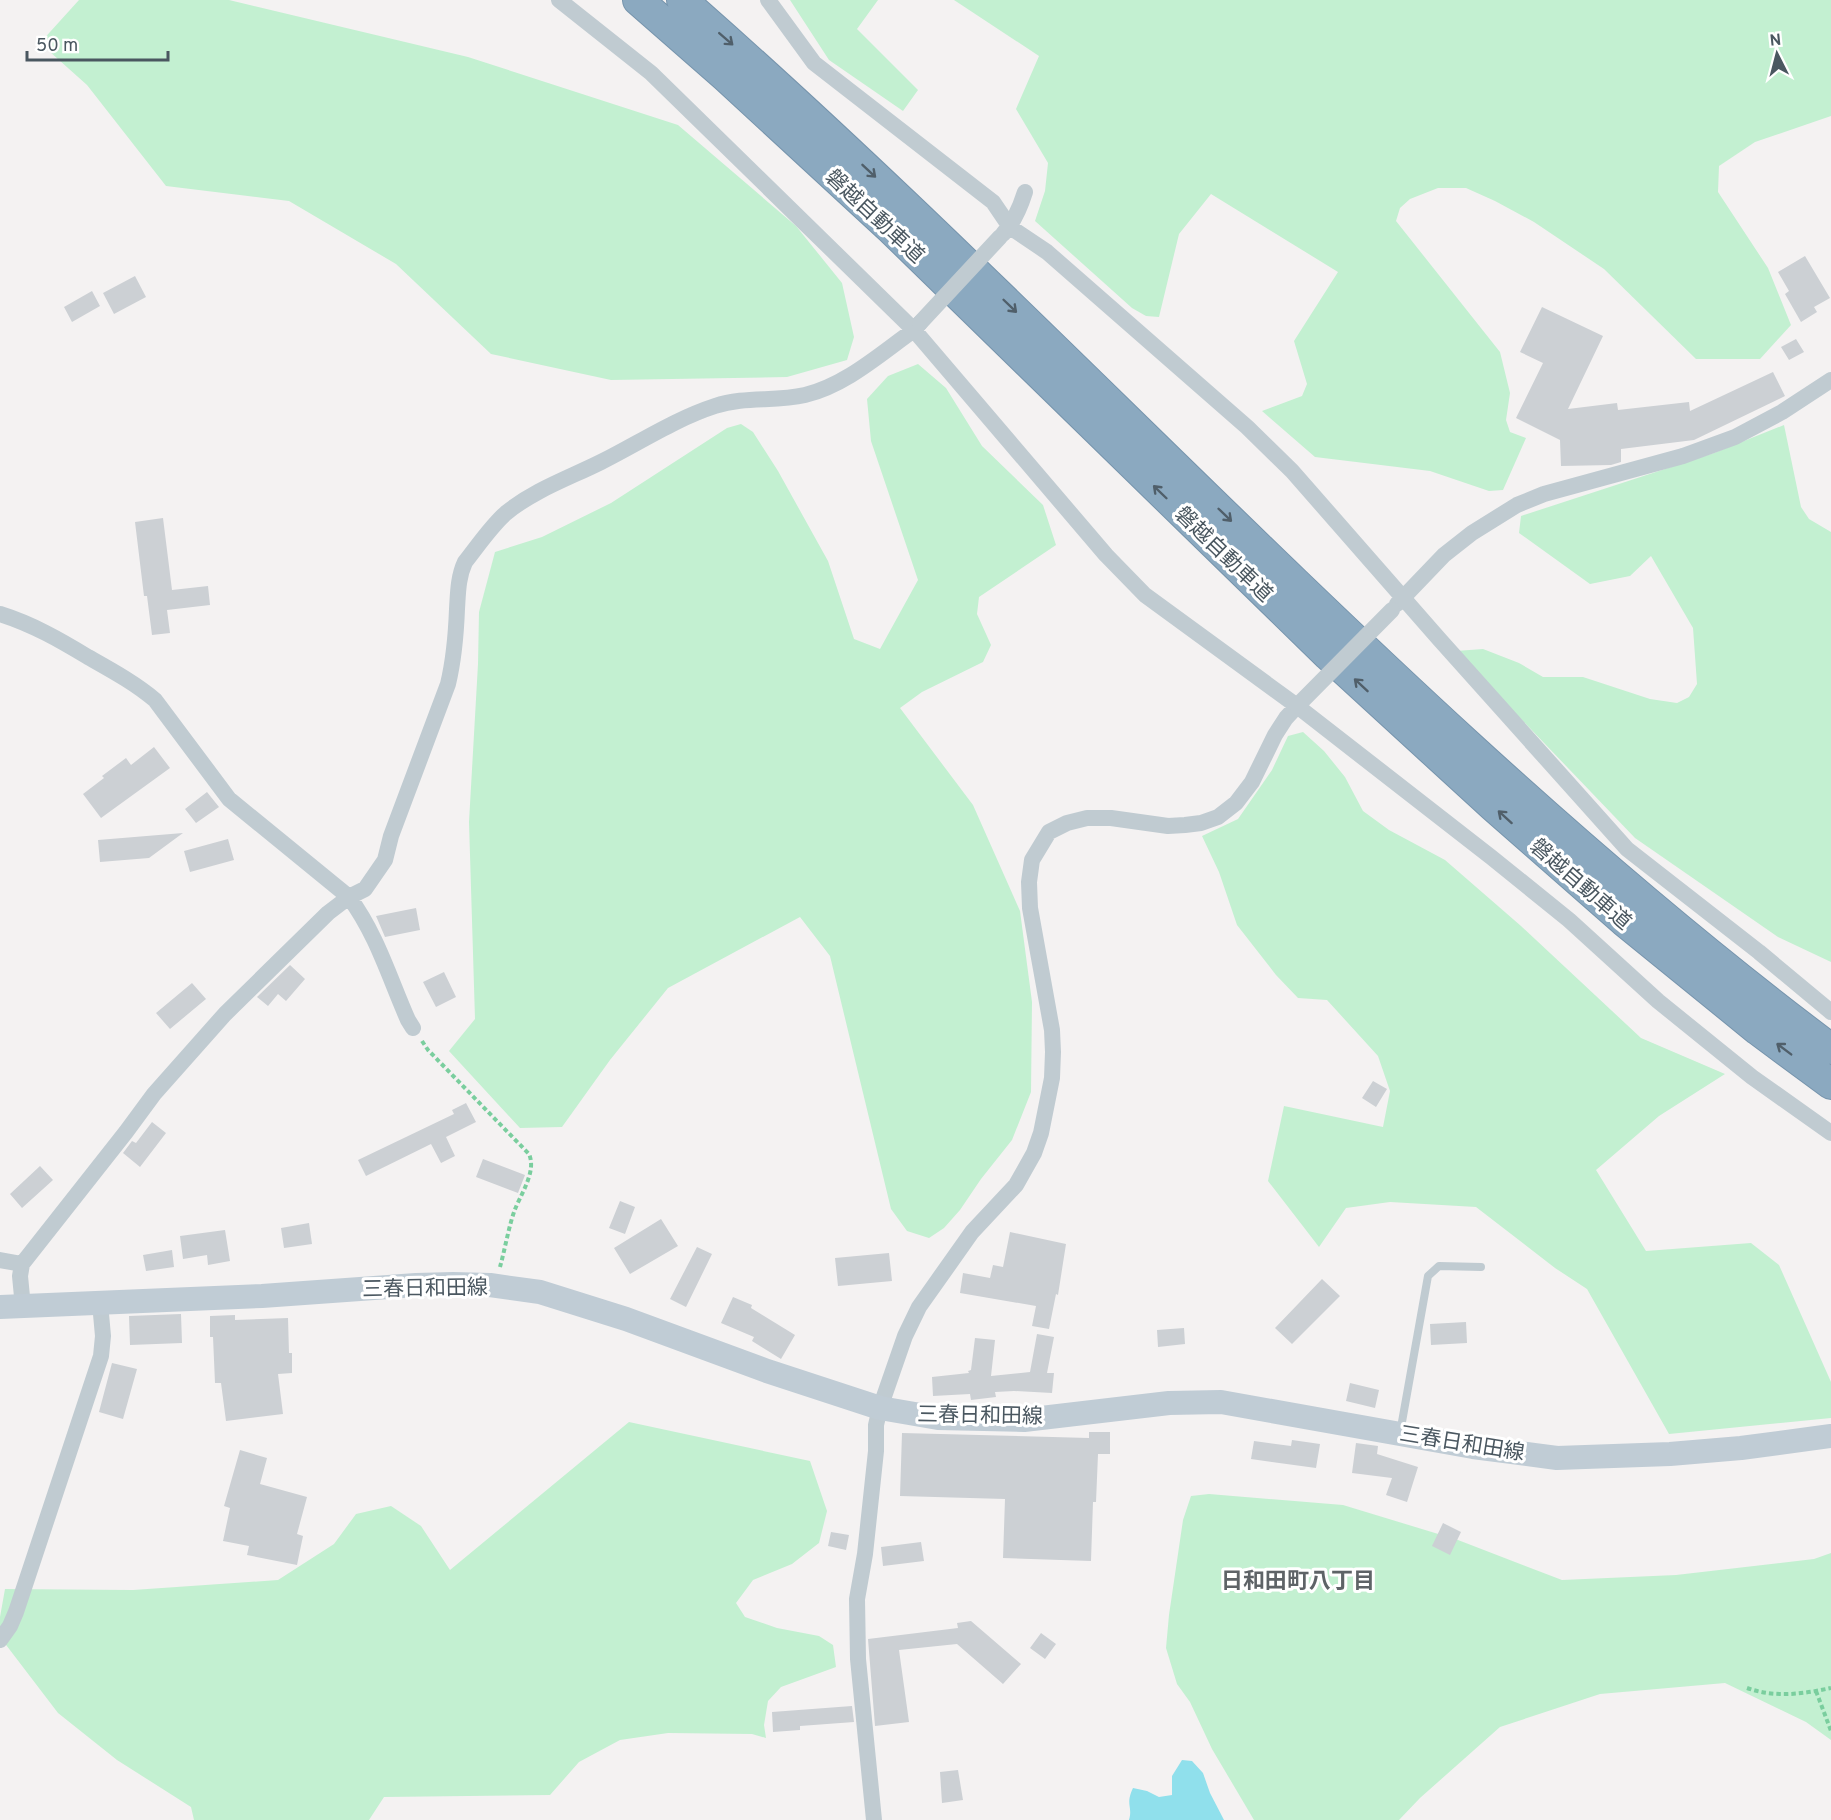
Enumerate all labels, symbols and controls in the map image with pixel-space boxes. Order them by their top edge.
scale bar [27,24,168,62]
north arrow [1747,24,1807,84]
text: N [1769,31,1782,52]
one-way arrow [718,32,734,45]
text: 50 m [36,35,78,58]
street label: 磐越自動車道 [819,164,929,270]
one-way arrow [861,164,876,178]
one-way arrow [1002,299,1017,313]
one-way arrow [1153,485,1168,499]
street label: 磐越自動車道 [1168,502,1278,609]
one-way arrow [1217,508,1232,522]
one-way arrow [1354,678,1369,693]
one-way arrow [1498,810,1513,824]
street label: 磐越自動車道 [1524,834,1636,937]
one-way arrow [1777,1043,1793,1056]
street label: 三春日和田線 [362,1275,488,1304]
street label: 三春日和田線 [917,1402,1043,1431]
street label: 三春日和田線 [1397,1421,1526,1468]
district label: 日和田町八丁目 [1221,1569,1375,1596]

